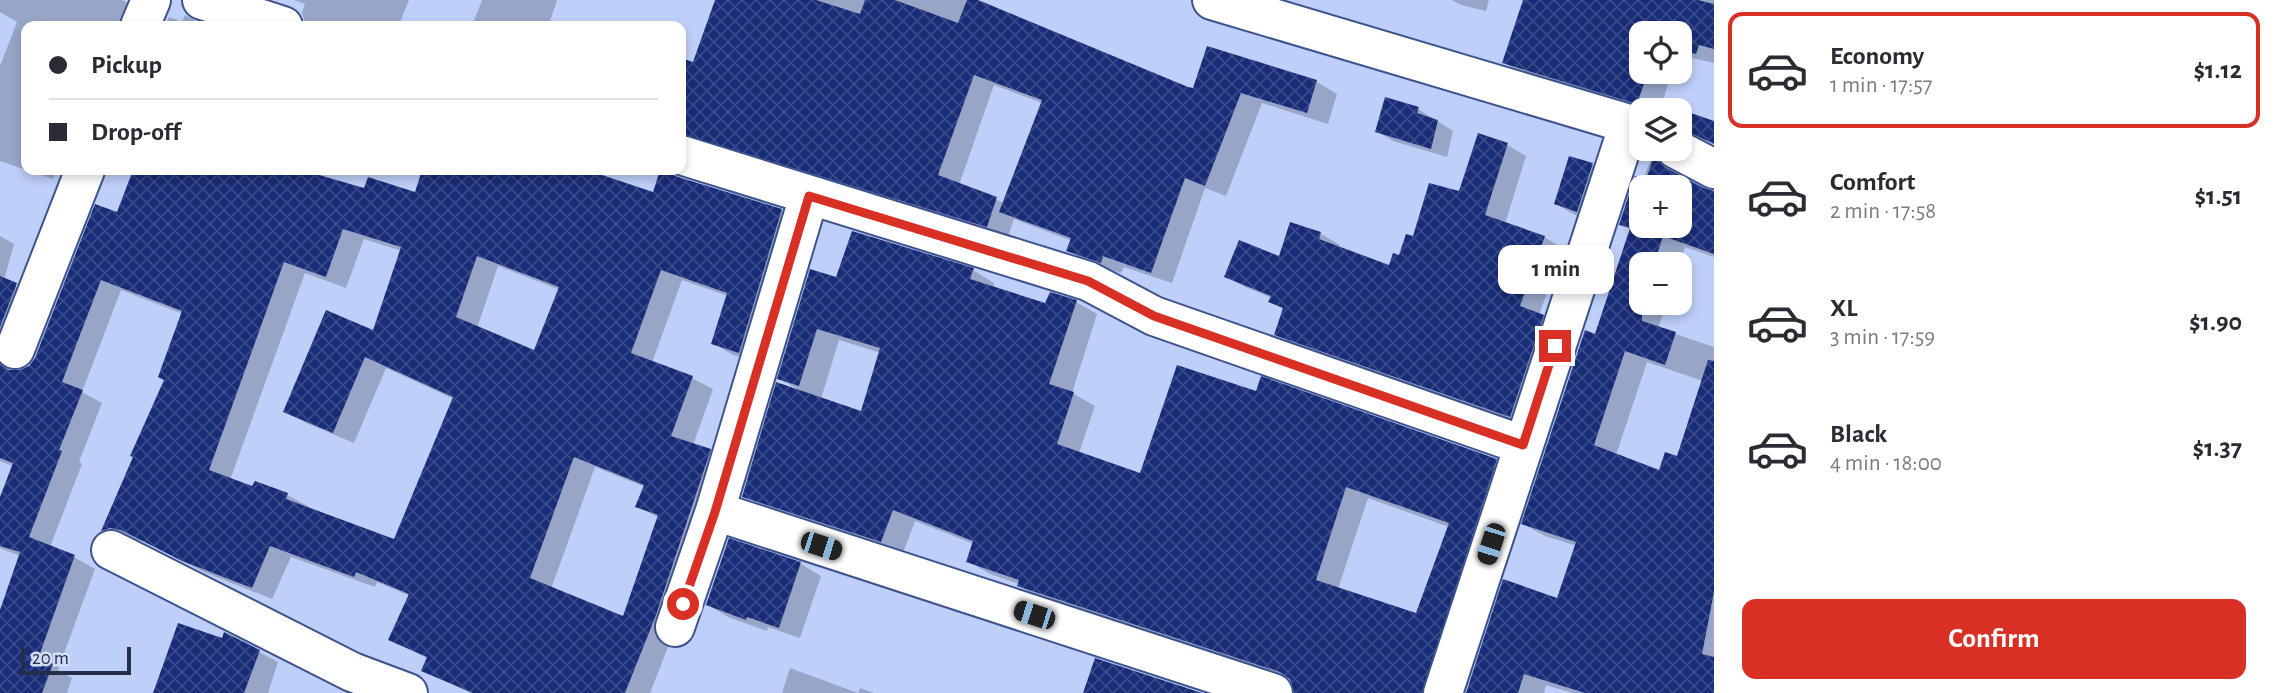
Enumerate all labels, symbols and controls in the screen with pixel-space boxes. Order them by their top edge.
map controls [1629,21,1692,315]
button: locate [1629,21,1692,84]
icon: car [1746,39,1809,102]
text: Economy [1830,43,1924,69]
text: Pickup [91,52,162,78]
text: $1.12 [2193,57,2242,83]
text: 1 min · 17:57 [1830,74,1932,97]
button: layers [1629,98,1692,161]
text: Drop-off [91,119,180,145]
icon: car [1746,165,1809,228]
text: Comfort [1830,169,1915,195]
button: + [1629,175,1692,238]
text: $1.51 [2194,183,2242,209]
text: 2 min · 17:58 [1830,200,1936,223]
callout: 1 min [1497,244,1613,294]
button: − [1629,252,1692,315]
text: 1 min [1532,258,1580,281]
icon: car [1746,291,1809,354]
text: XL [1830,295,1857,321]
text: $1.90 [2189,309,2242,335]
text: 3 min · 17:59 [1830,326,1935,349]
route end [1539,330,1571,362]
icon: car [1746,417,1809,480]
text: Black [1830,421,1887,447]
text: $1.37 [2193,435,2242,461]
text: 4 min · 18:00 [1830,452,1942,475]
car [1475,521,1508,567]
car [798,530,845,562]
route start [667,588,699,620]
car [1011,599,1058,631]
button: Confirm [1742,599,2246,679]
scale bar [21,644,131,676]
text: 20 m [32,649,69,668]

